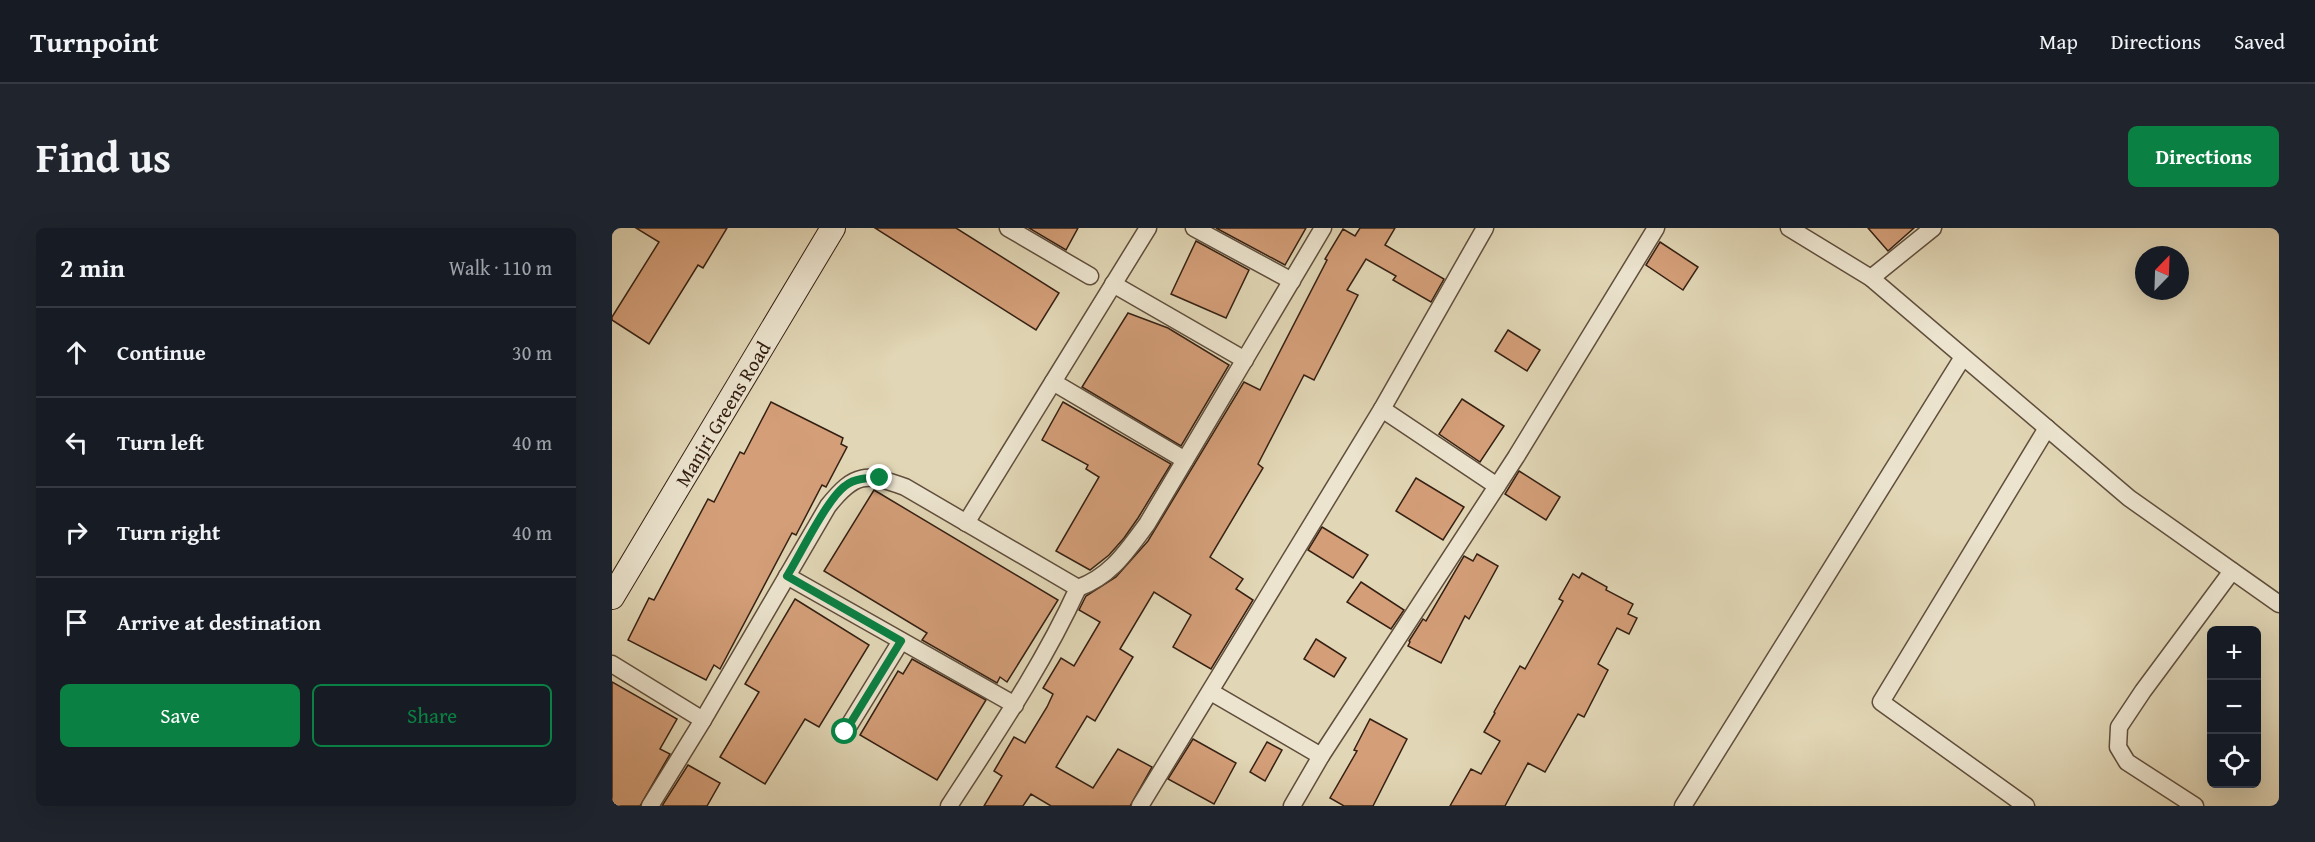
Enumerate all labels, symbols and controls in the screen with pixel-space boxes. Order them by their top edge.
text: Turnpoint [30,21,159,62]
text: Map [2039,26,2078,57]
text: Directions [2111,26,2201,57]
text: Saved [2234,26,2285,57]
text: Find us [36,126,171,187]
button: Directions [2128,126,2279,187]
north arrow [2135,246,2189,300]
text: 2 min [60,248,125,287]
text: Walk · 110 m [449,253,552,282]
street label: Manjri Greens Road [667,335,777,492]
icon: ahead [60,336,93,369]
text: Continue [117,336,206,368]
text: 30 m [512,338,552,367]
icon: left [60,426,93,459]
text: Turn left [117,426,204,458]
text: 40 m [512,428,552,457]
route end [866,464,892,490]
icon: right [60,516,93,549]
text: Turn right [117,516,220,548]
text: 40 m [512,518,552,547]
icon: arrive [60,606,93,639]
text: Arrive at destination [117,606,321,638]
map controls [2207,626,2261,788]
button: + [2207,626,2261,680]
button: − [2207,680,2261,734]
button: Save [60,684,300,747]
button: Share [312,684,552,747]
route start [831,718,857,744]
button: locate [2207,734,2261,788]

